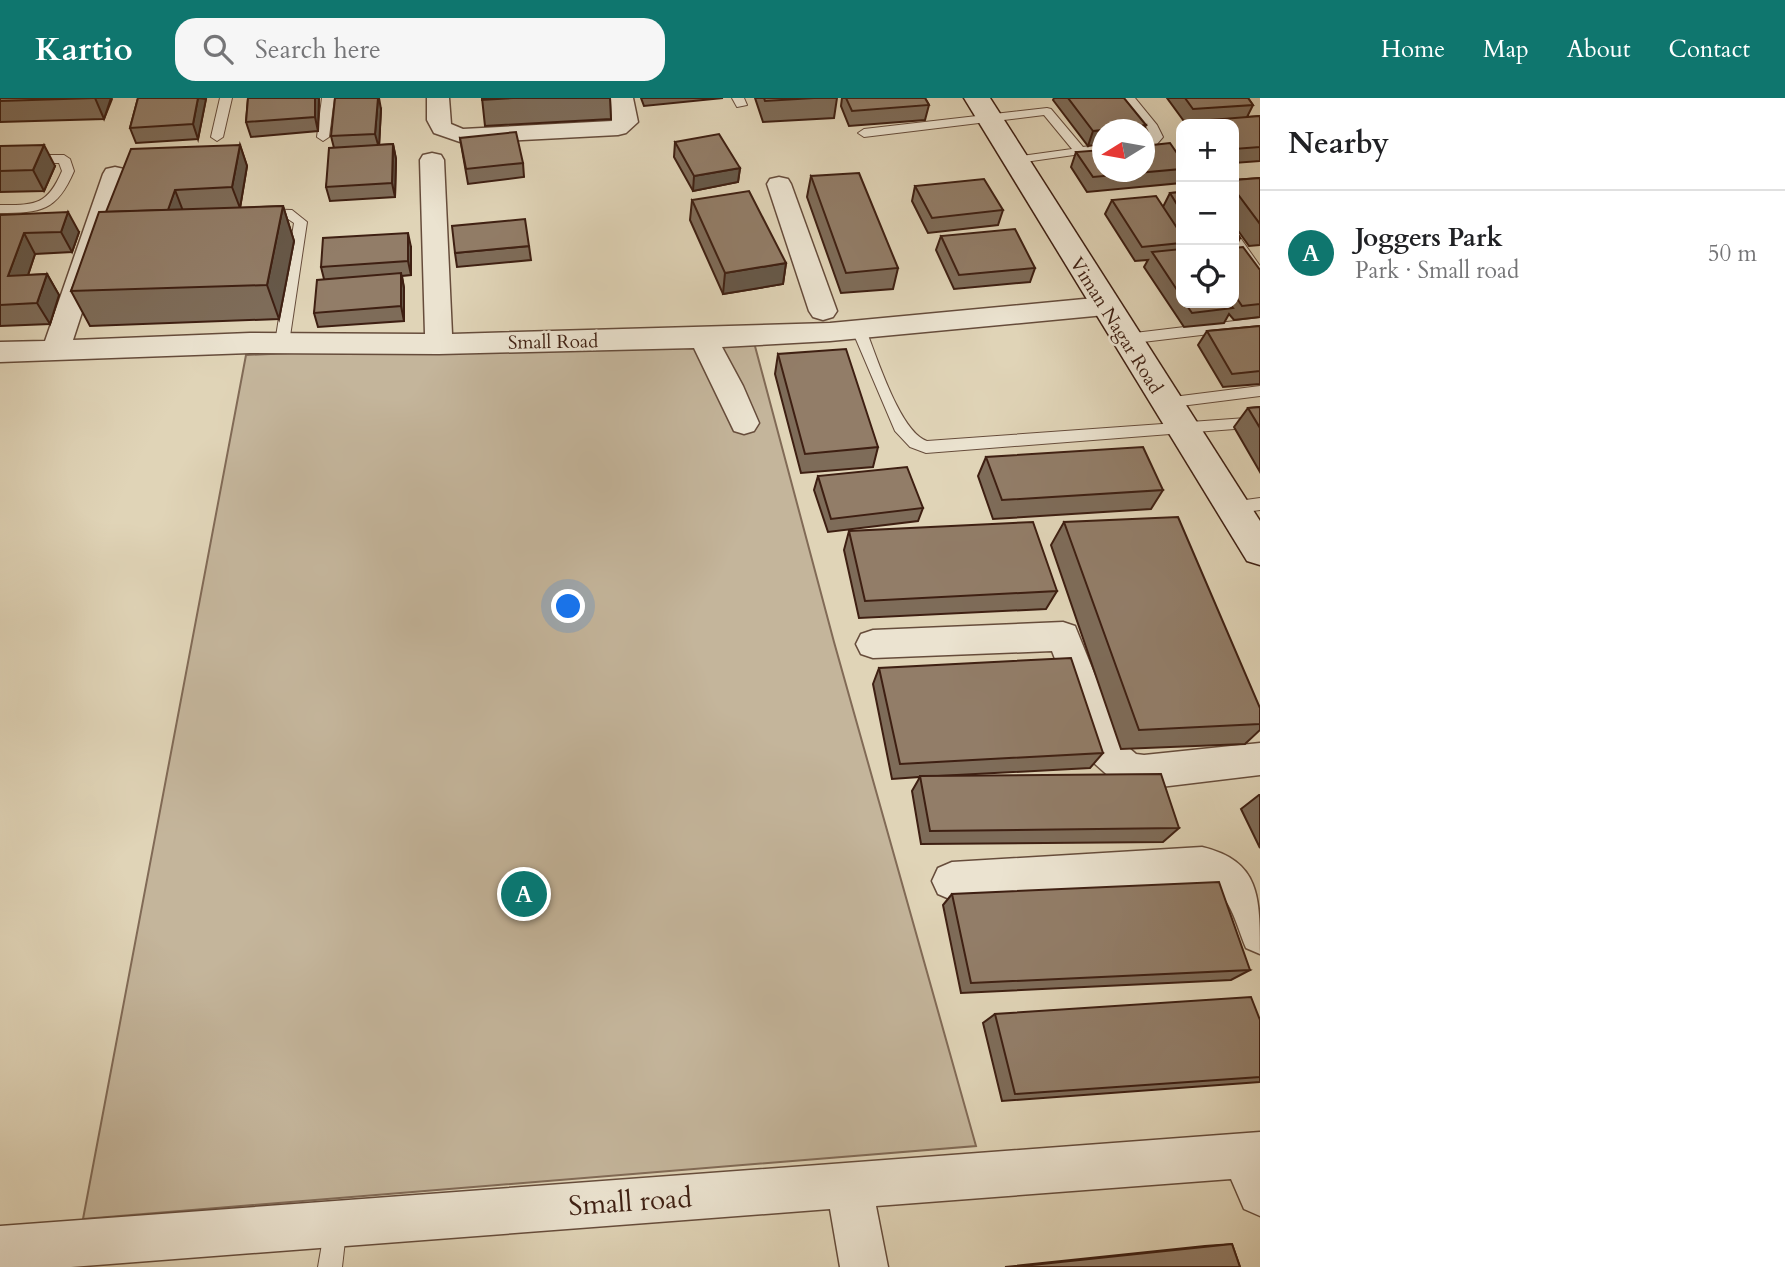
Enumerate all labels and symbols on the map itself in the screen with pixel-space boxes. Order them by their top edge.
north arrow [1092,119,1155,182]
street label: Viman Nagar Road [1064,252,1169,399]
street label: Small Road [508,328,598,356]
your location [551,589,585,623]
pin: A [501,868,547,920]
street label: Small road [567,1179,693,1225]

